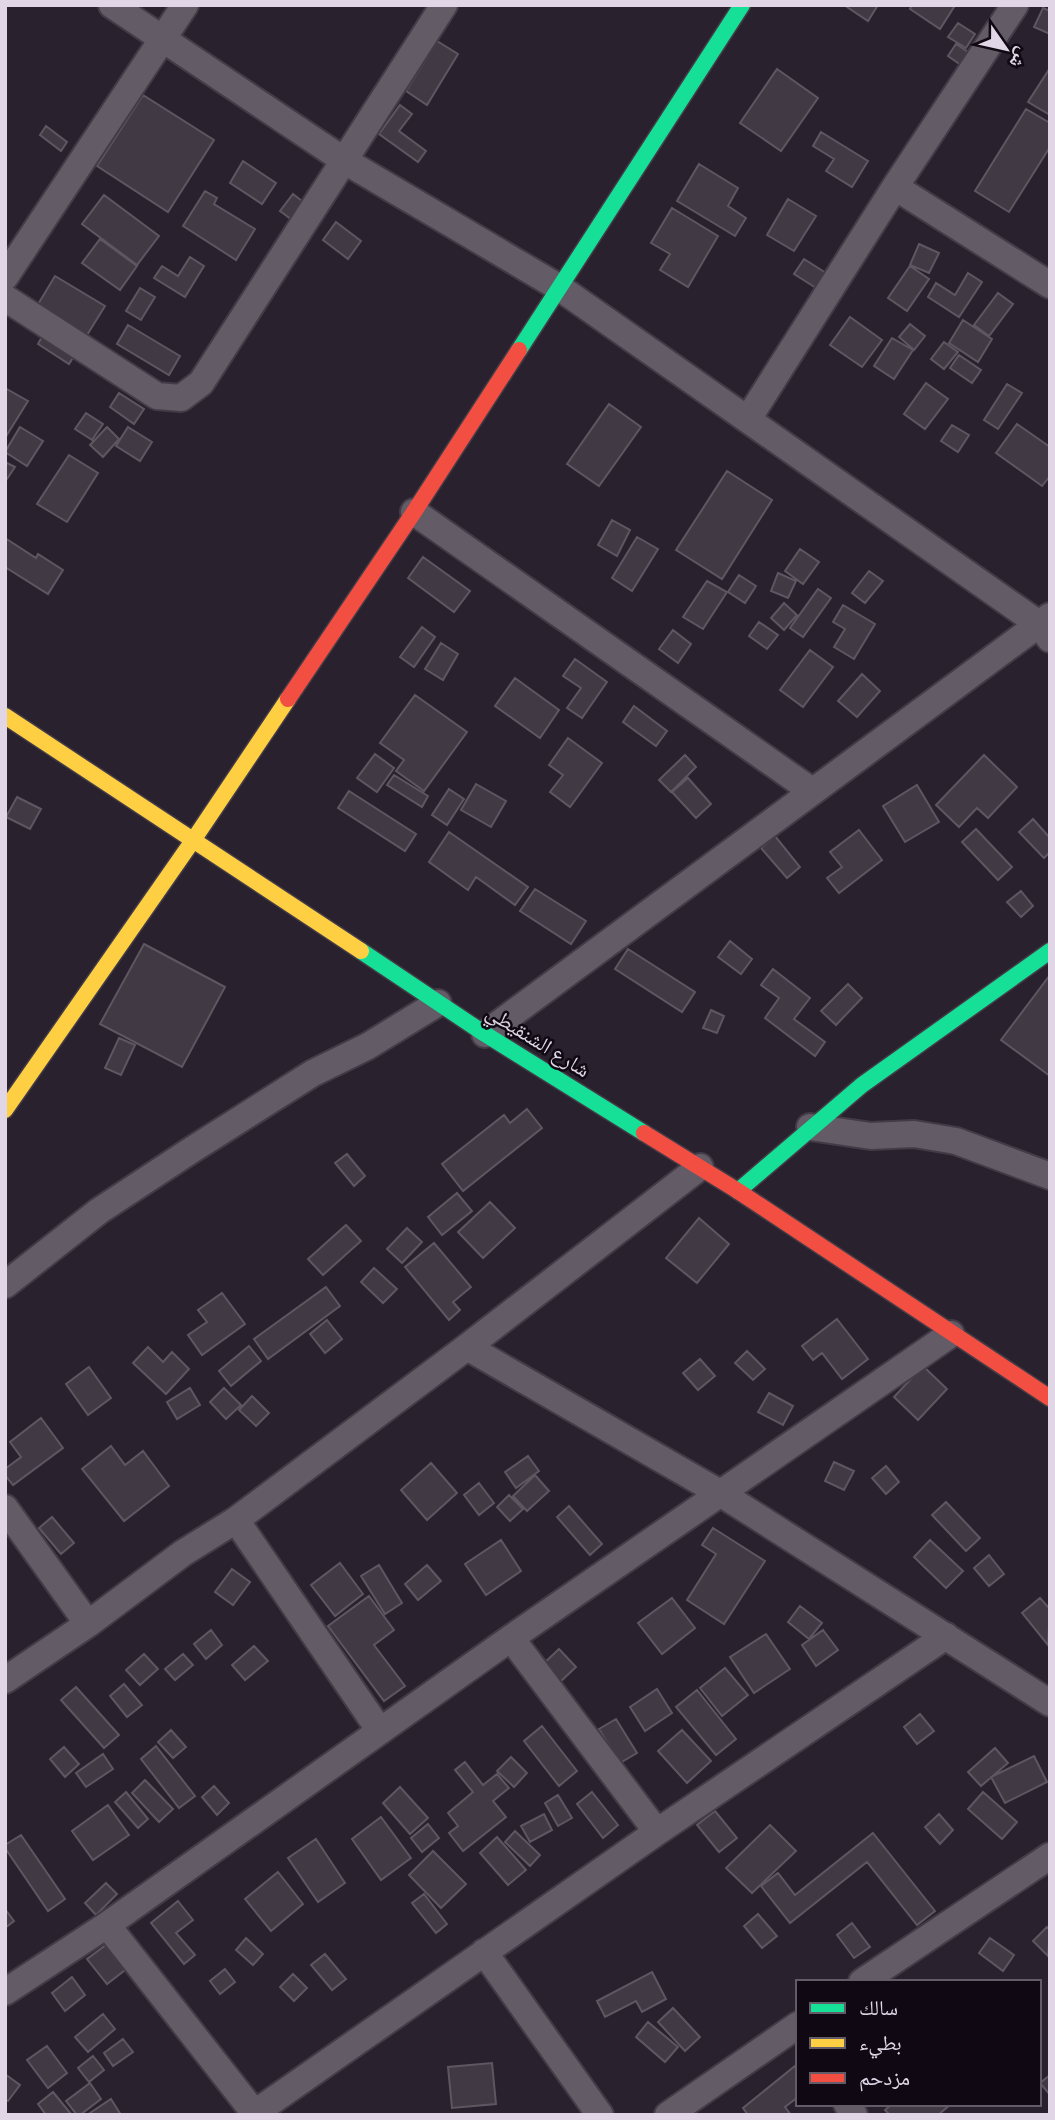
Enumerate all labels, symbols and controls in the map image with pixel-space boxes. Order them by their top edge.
north arrow [971,14,1041,84]
text: ش [1004,43,1037,74]
street label: شارع الشنقيطي [479,997,596,1086]
legend [796,1980,1041,2106]
text: سالك [859,1993,898,2022]
text: بطيء [859,2028,902,2059]
text: مزدحم [859,2063,910,2092]

